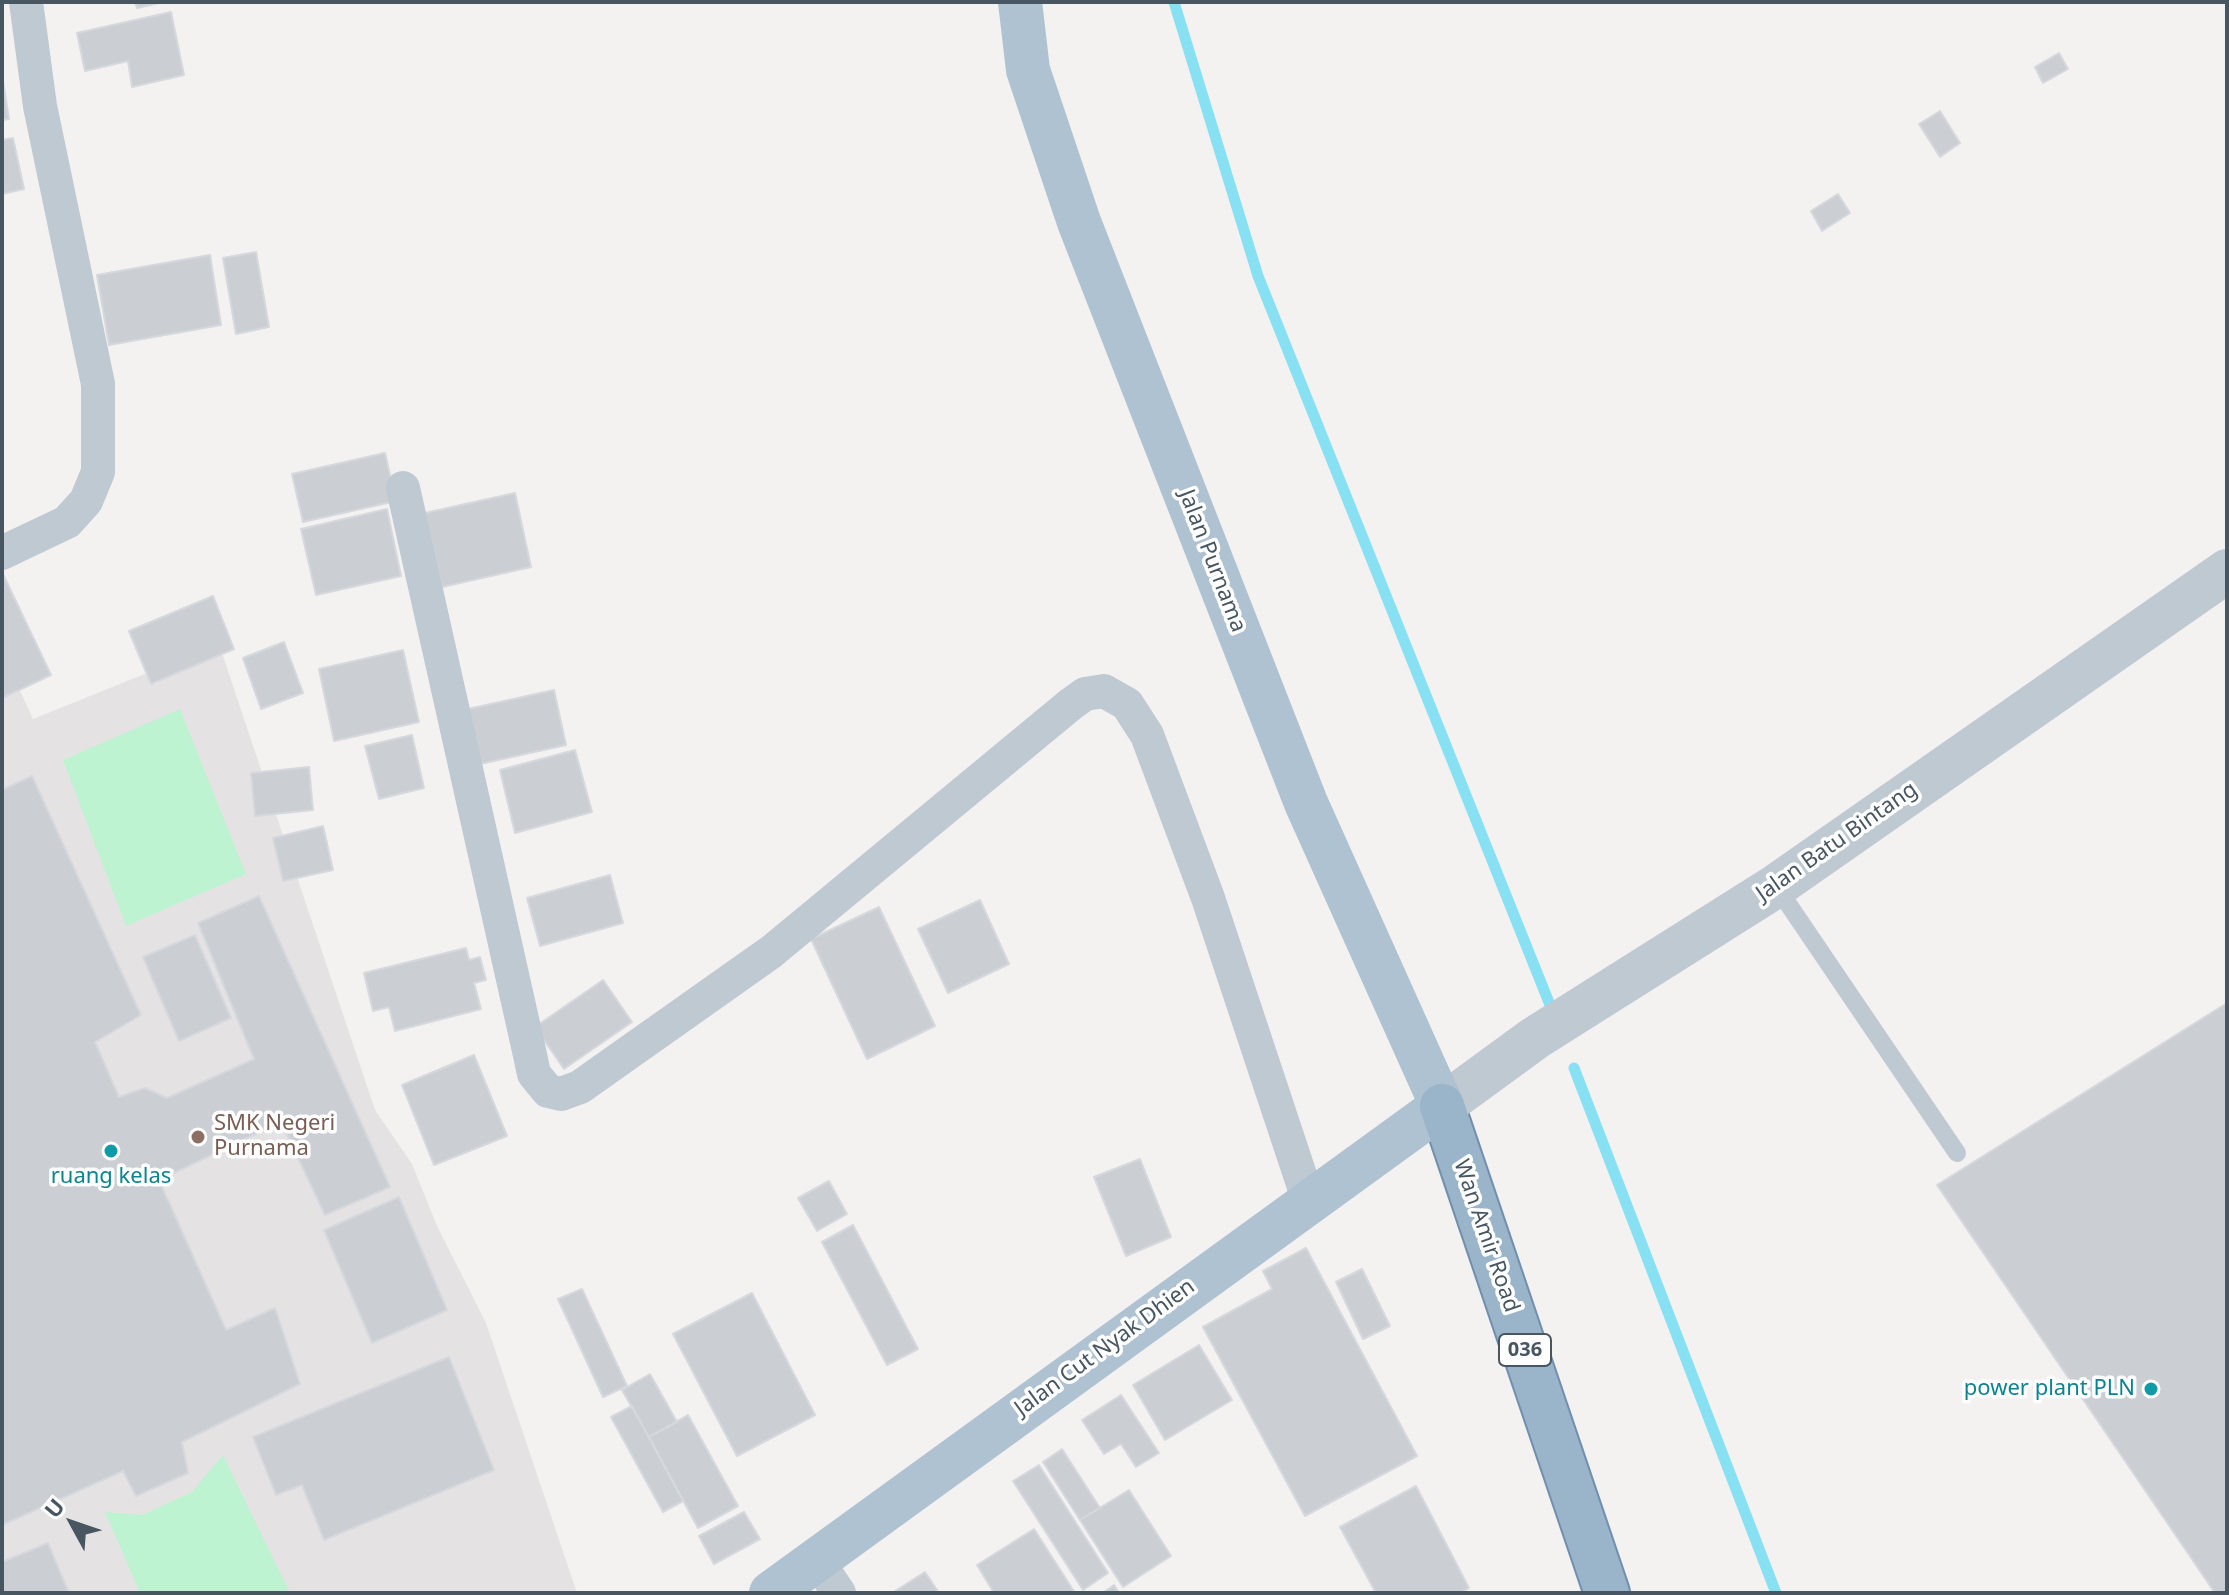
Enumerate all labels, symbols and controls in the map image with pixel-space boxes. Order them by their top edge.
street label: Jalan Purnama [1173,486,1251,636]
street label: Jalan Batu Bintang [1751,777,1923,907]
place label: SMK Negeri Purnama [214,1111,335,1162]
marker: SMK Negeri Purnama [189,1128,207,1146]
marker: ruang kelas [102,1142,120,1160]
street label: Wan Amir Road [1448,1156,1524,1316]
place label: ruang kelas [51,1164,171,1190]
street label: Jalan Cut Nyak Dhien [1010,1274,1200,1422]
road number: 036 [1499,1334,1551,1366]
place label: power plant PLN [1964,1376,2135,1402]
marker: power plant PLN [2142,1380,2160,1398]
north arrow [32,1483,112,1563]
text: U [37,1492,70,1524]

